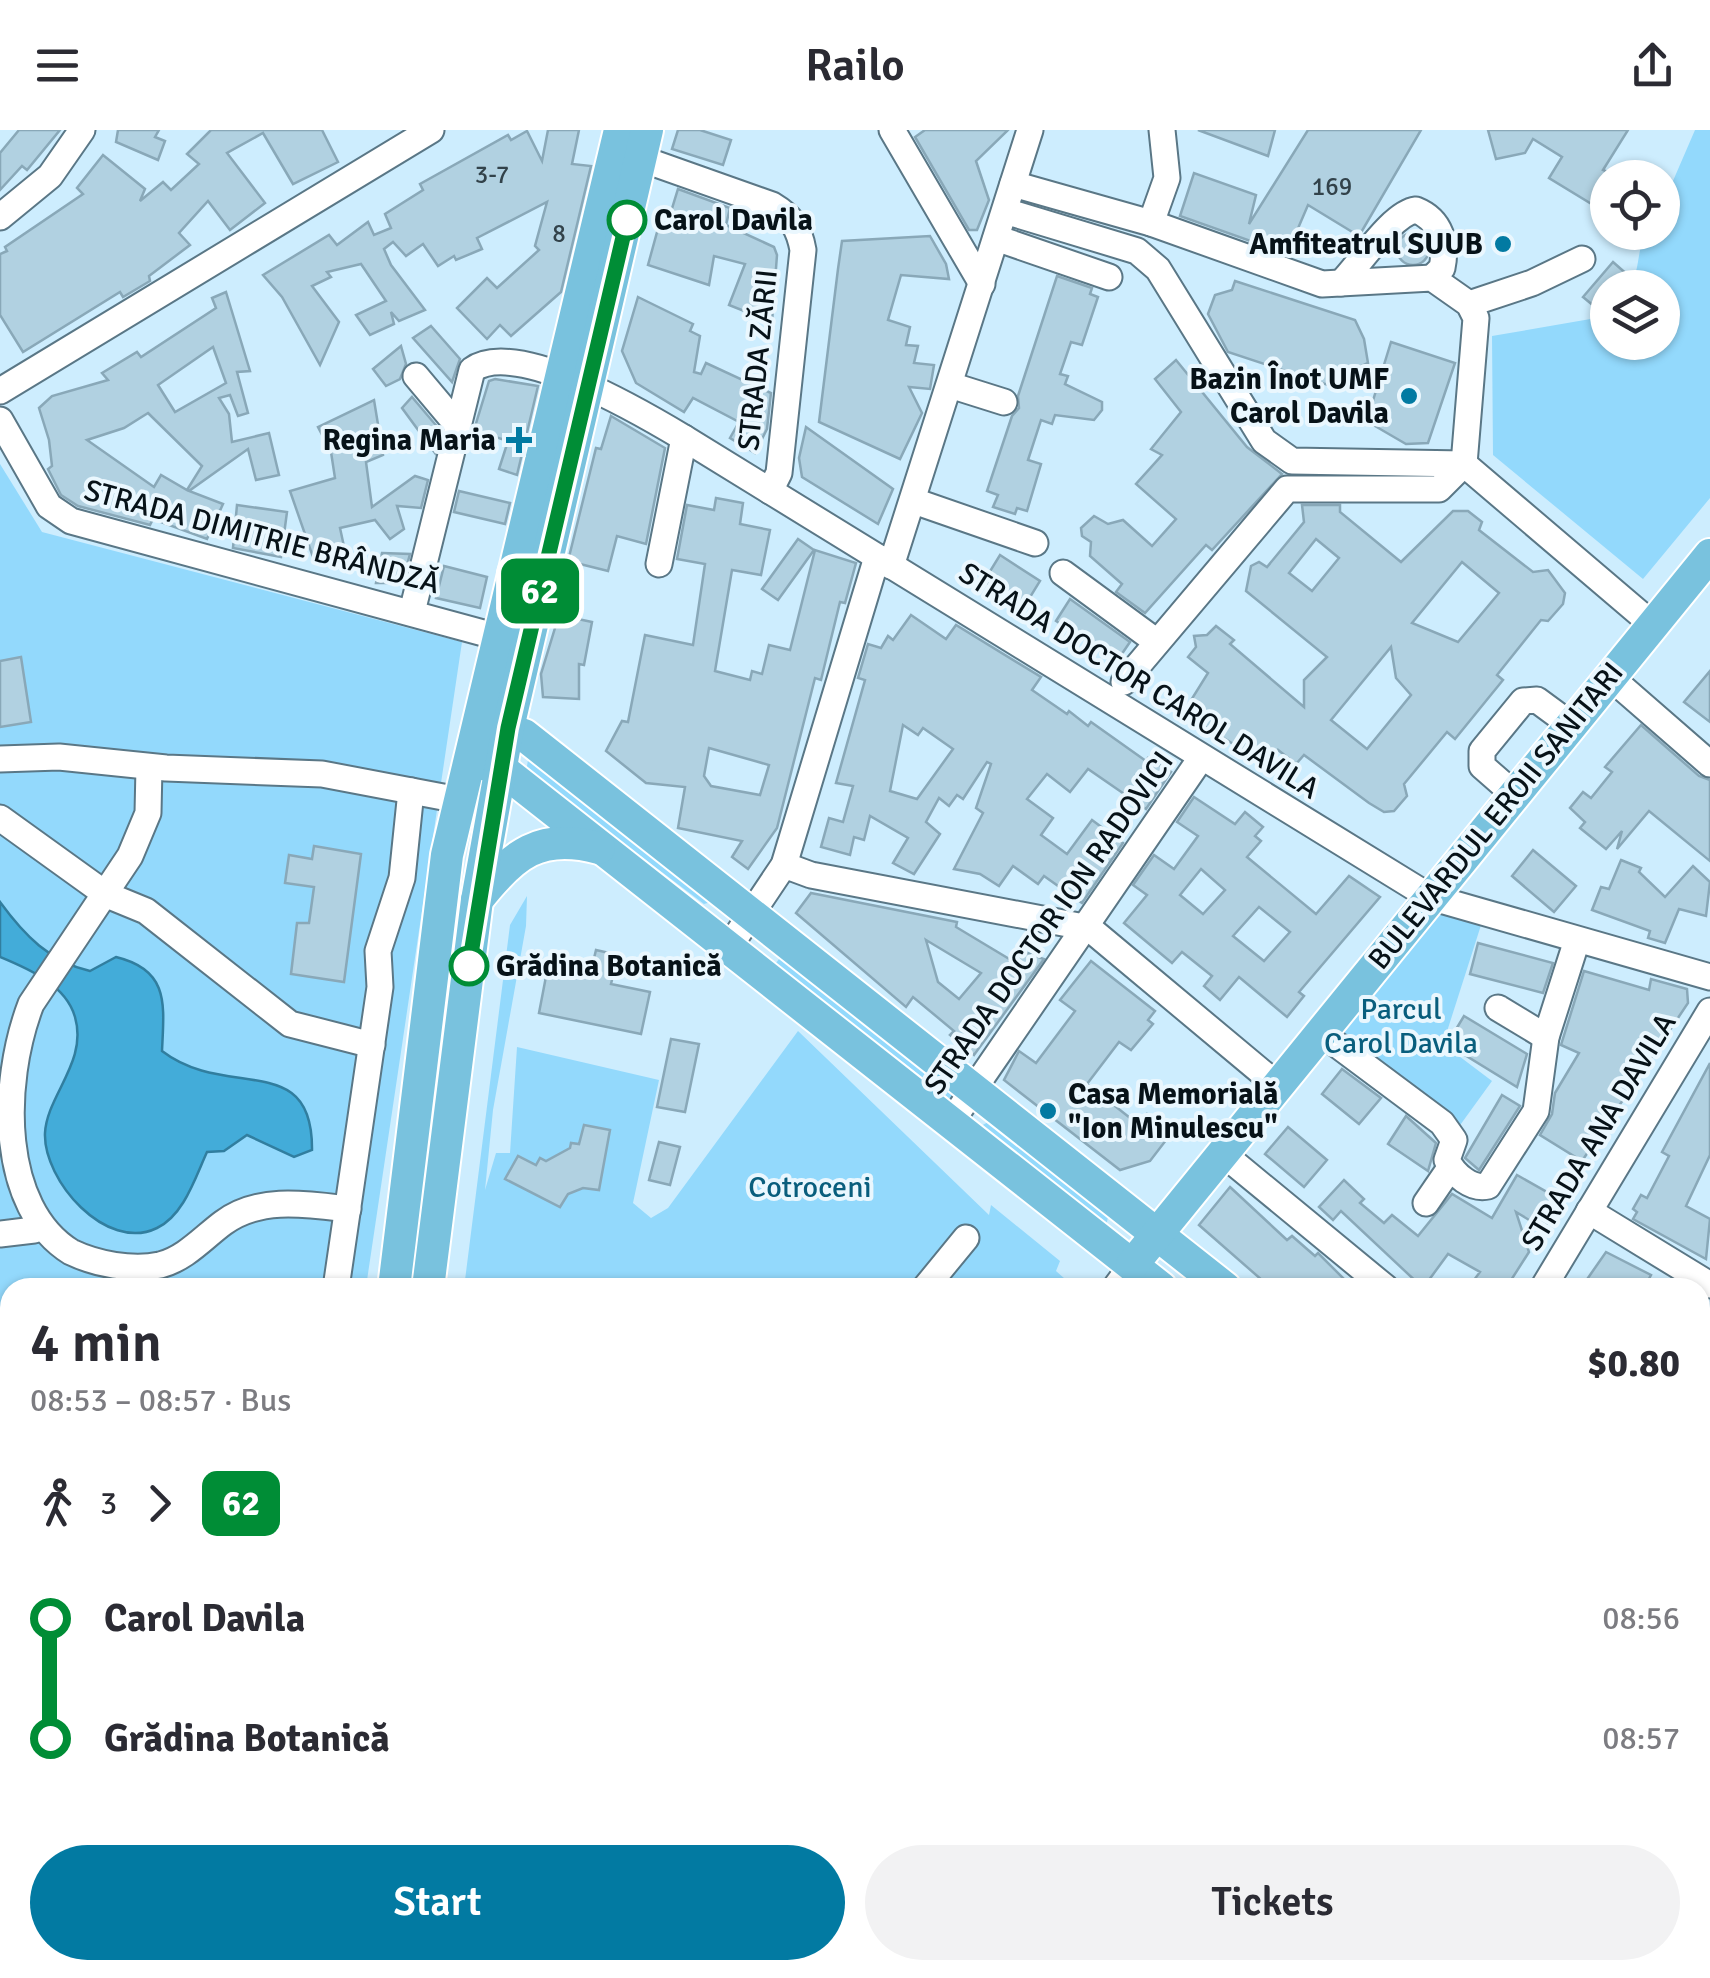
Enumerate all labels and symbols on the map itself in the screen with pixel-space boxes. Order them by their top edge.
house number: 3-7 [475,159,509,190]
house number: 169 [1312,171,1352,202]
marker: Carol Davila [608,201,646,239]
place label: Carol Davila [654,202,813,239]
house number: 8 [552,218,566,249]
place label: Amfiteatrul SUUB [1249,226,1483,263]
marker: Amfiteatrul SUUB [1492,233,1514,255]
street label: STRADA ZĂRII [730,268,786,452]
place label: Bazin Înot UMF Carol Davila [1189,360,1389,432]
marker: Bazin Înot UMF Carol Davila [1398,385,1420,407]
place label: Regina Maria [322,422,496,459]
marker: Regina Maria [506,427,532,453]
street label: STRADA DIMITRIE BRÂNDZĂ [80,472,444,602]
street label: STRADA DOCTOR CAROL DAVILA [952,555,1326,807]
line badge: 62 [495,558,585,624]
street label: BULEVARDUL EROII SANITARI [1361,655,1631,977]
street label: STRADA DOCTOR ION RADOVICI [916,744,1182,1102]
marker: Grădina Botanică [450,947,488,985]
place label: Grădina Botanică [496,948,722,985]
park label: Parcul Carol Davila [1324,991,1478,1062]
street label: STRADA ANA DAVILA [1514,1007,1684,1257]
place label: Casa Memorială "Ion Minulescu" [1068,1076,1278,1147]
marker: Casa Memorială "Ion Minulescu" [1037,1100,1059,1122]
park label: Cotroceni [748,1169,872,1206]

